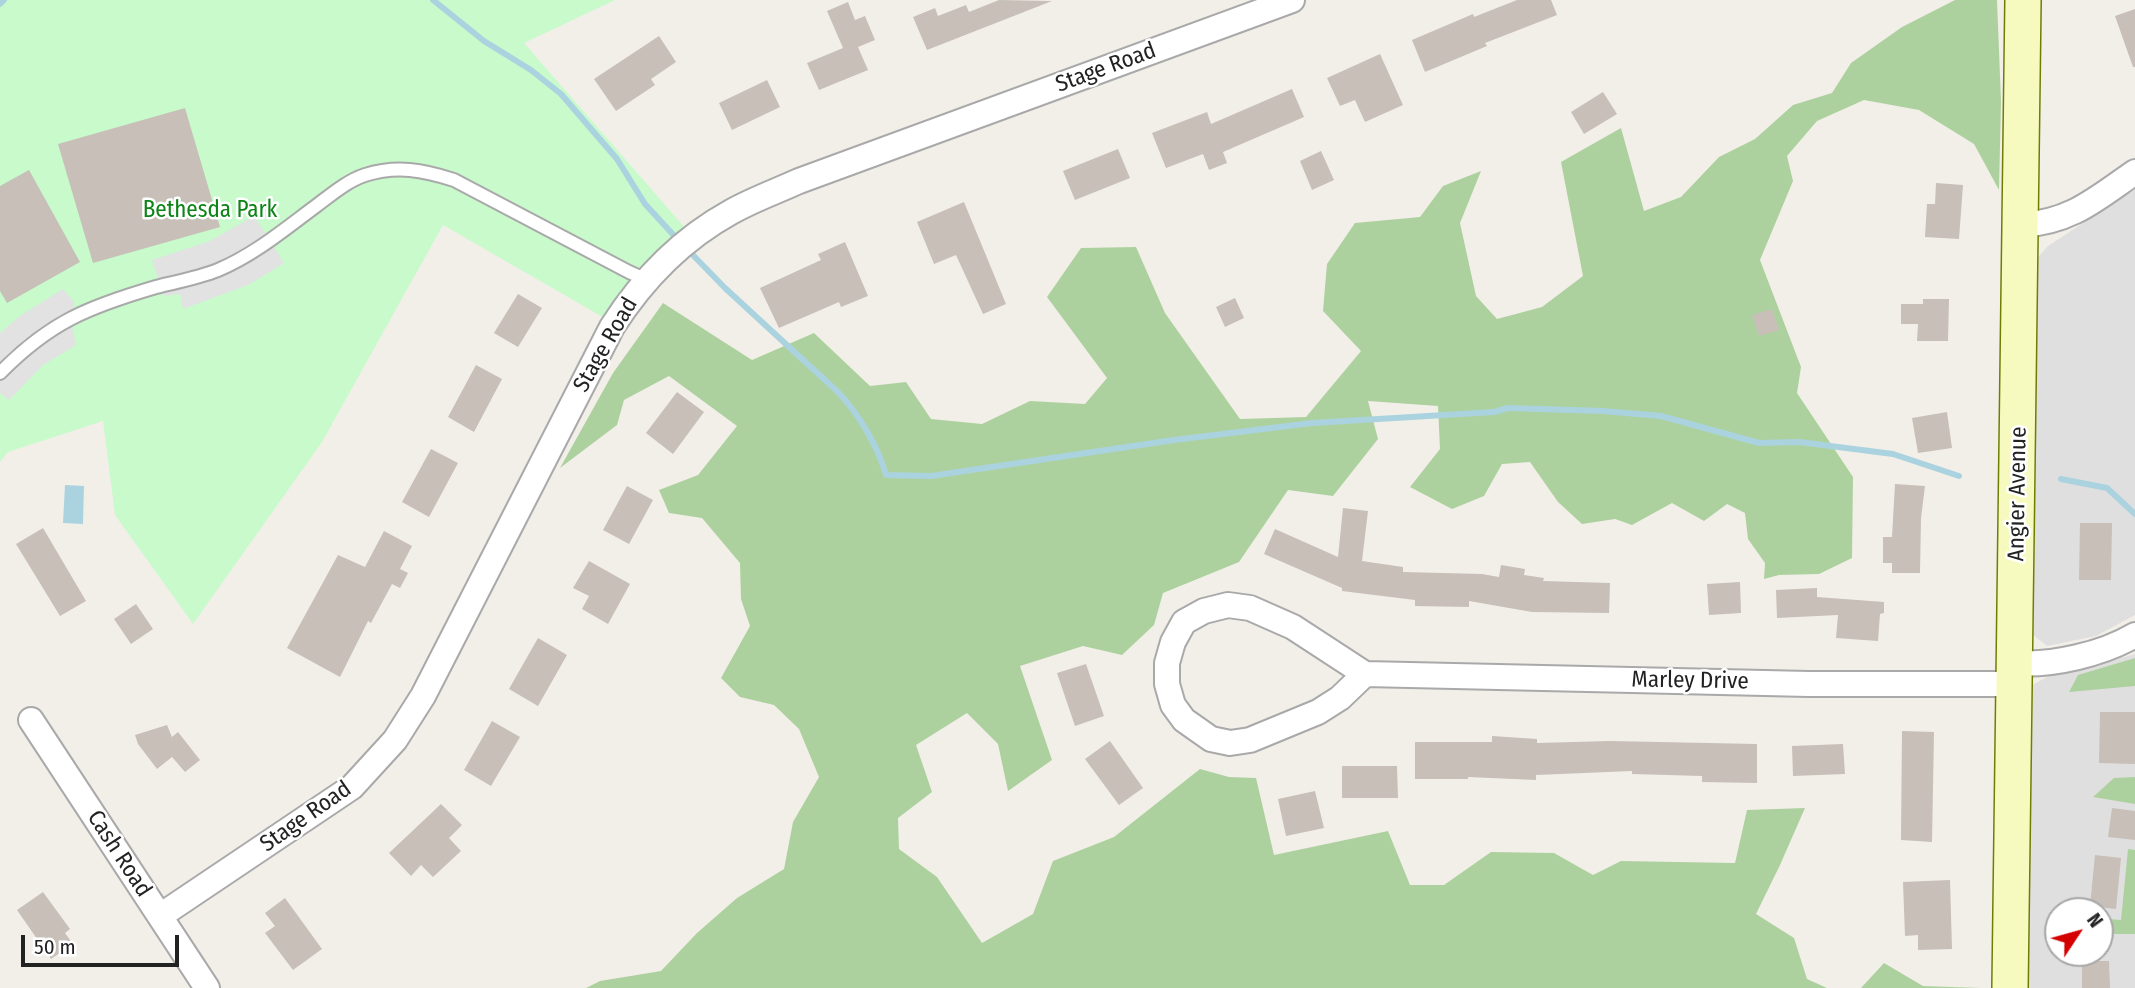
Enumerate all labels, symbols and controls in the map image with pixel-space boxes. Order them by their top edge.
street label: Stage Road [1052,37,1160,99]
park label: Bethesda Park [143,197,277,225]
street label: Stage Road [568,293,644,397]
street label: Angier Avenue [2003,426,2033,562]
street label: Marley Drive [1631,666,1749,696]
street label: Stage Road [255,776,357,858]
street label: Cash Road [81,806,157,902]
north arrow [2044,897,2114,967]
text: N [2082,909,2107,932]
scale bar [24,922,182,966]
text: 50 m [34,934,76,960]

